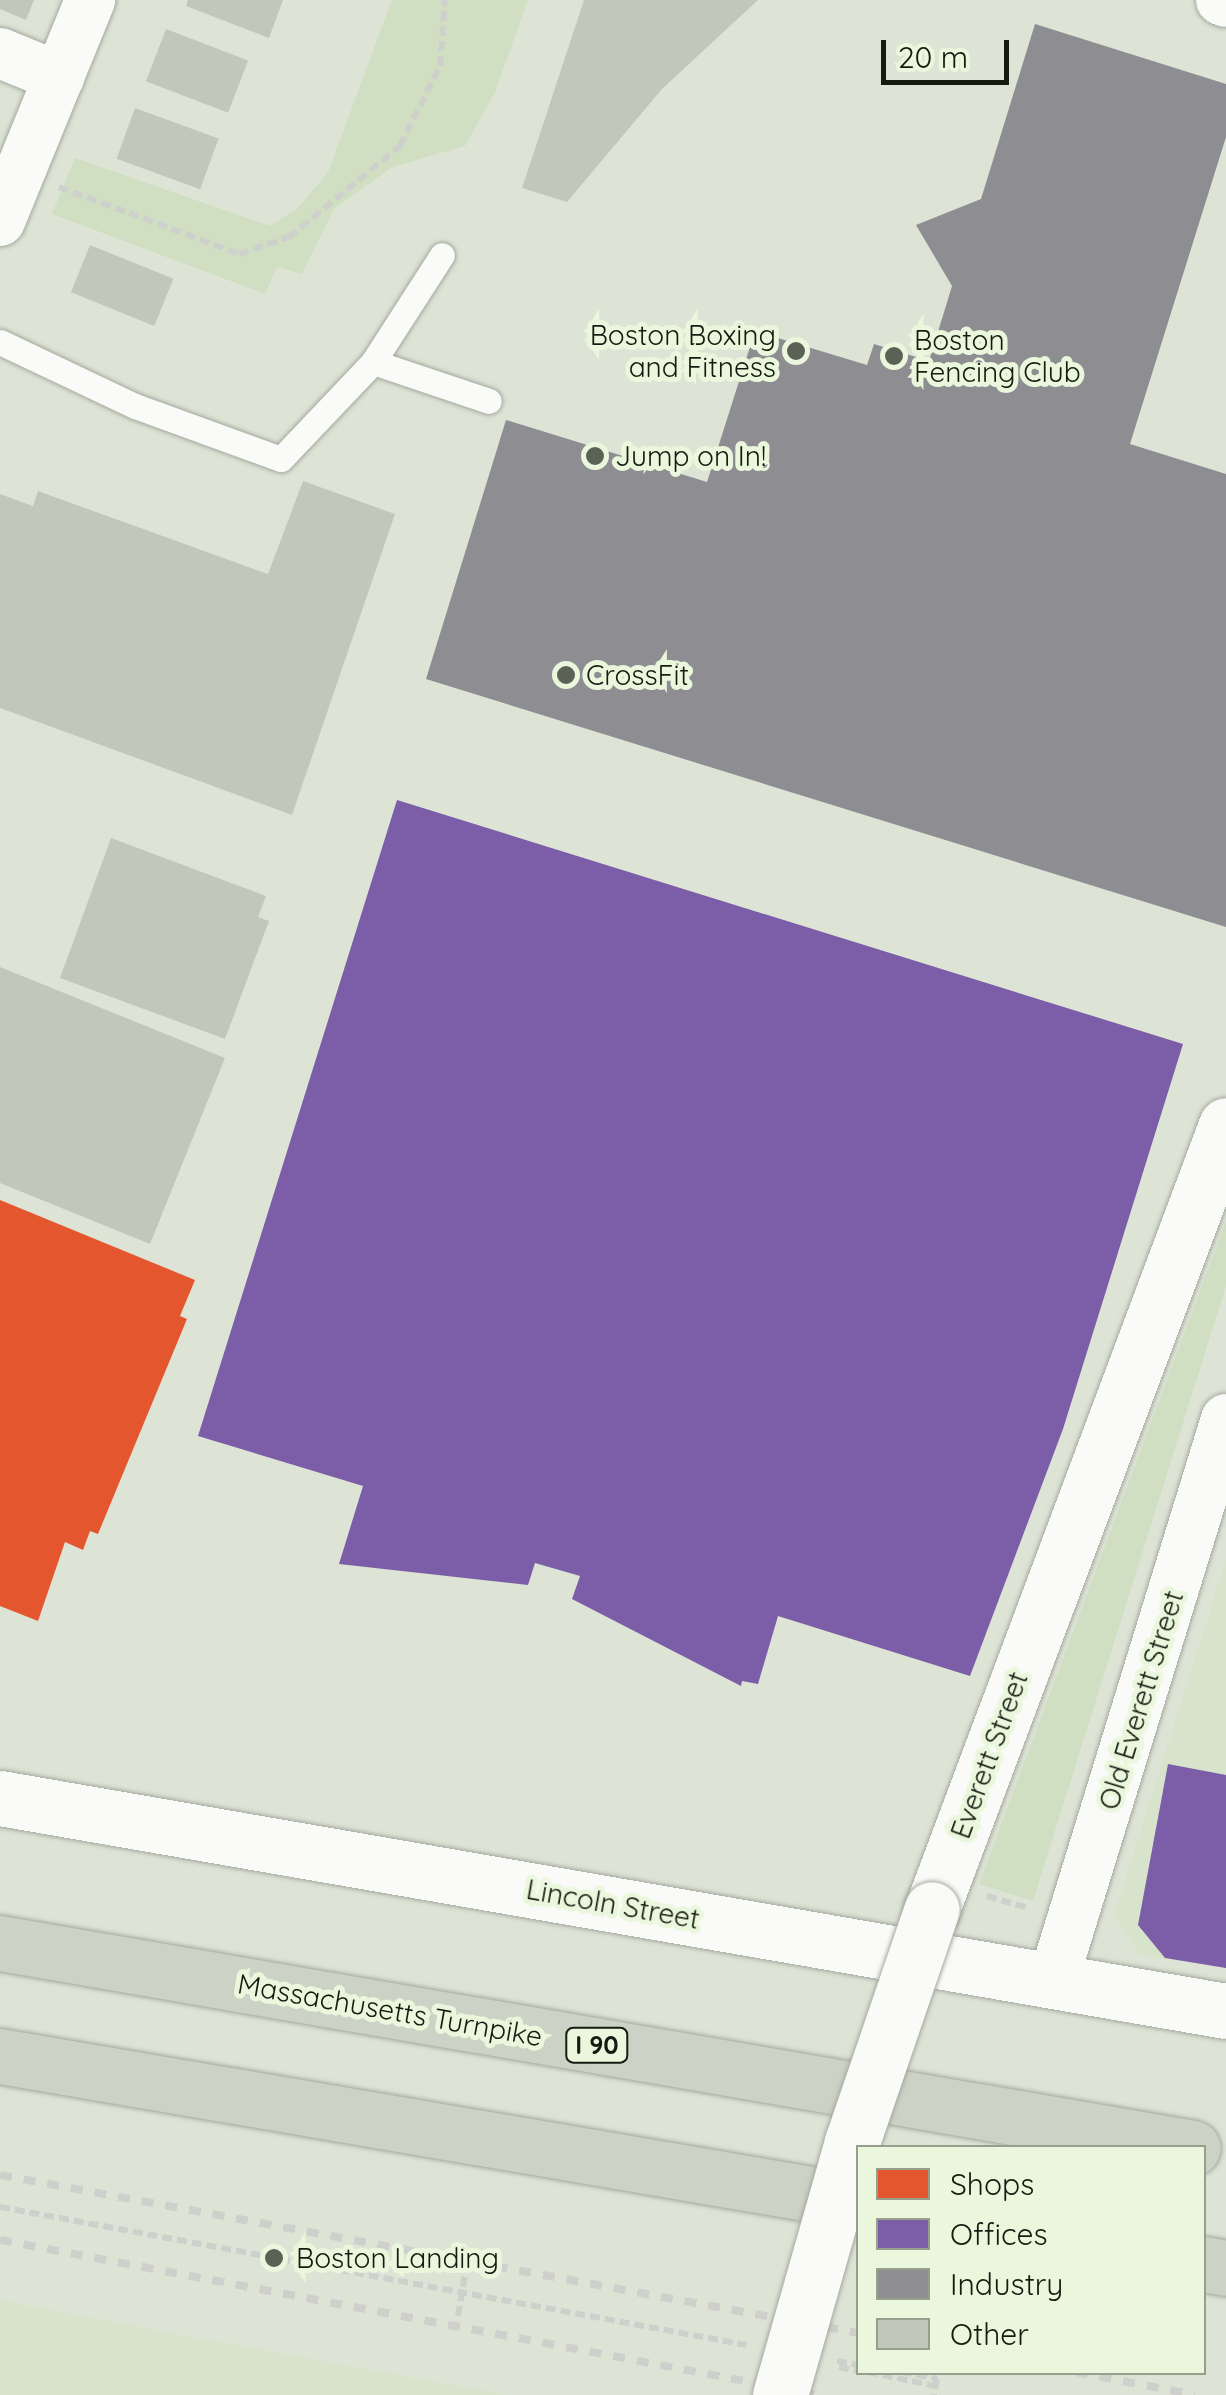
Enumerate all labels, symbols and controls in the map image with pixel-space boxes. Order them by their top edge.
scale bar [886,20,1014,82]
text: 20 m [898,38,968,76]
place label: Boston Boxing and Fitness [590,318,776,384]
place label: Boston Fencing Club [914,323,1081,389]
marker: Boston Boxing and Fitness [785,340,807,362]
marker: Boston Fencing Club [883,345,905,367]
place label: Jump on In! [615,439,766,473]
marker: Jump on In! [584,445,606,467]
place label: CrossFit [586,658,689,692]
marker: CrossFit [555,664,577,686]
street label: Old Everett Street [1092,1586,1190,1814]
street label: Everett Street [943,1667,1035,1843]
street label: Lincoln Street [524,1872,702,1936]
street label: Massachusetts Turnpike [235,1967,545,2053]
road number: I 90 [564,2025,630,2065]
legend [856,2145,1206,2375]
text: Shops [950,2165,1034,2203]
text: Offices [950,2215,1048,2253]
place label: Boston Landing [296,2241,499,2275]
marker: Boston Landing [261,2245,287,2271]
text: Industry [950,2265,1063,2303]
text: Other [950,2315,1029,2353]

